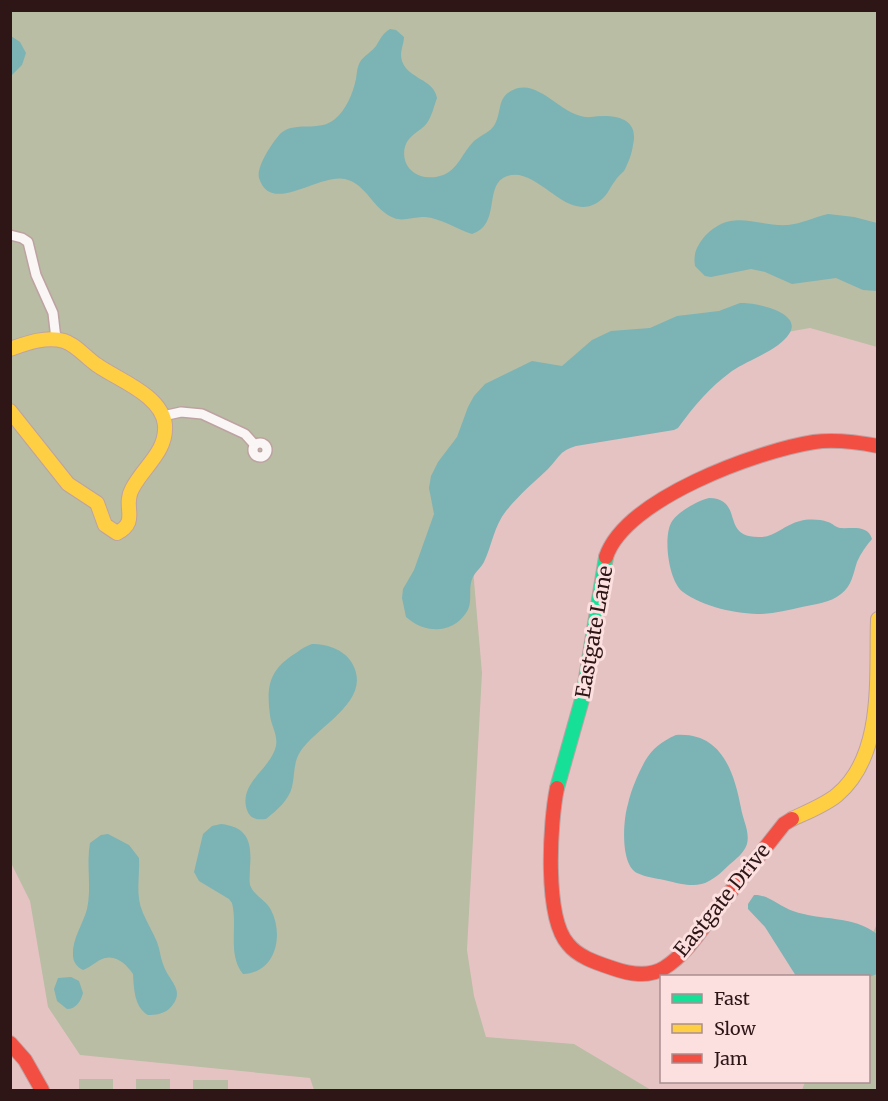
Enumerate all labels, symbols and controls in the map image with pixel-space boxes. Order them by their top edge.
street label: Eastgate Lane [570,564,617,700]
street label: Eastgate Drive [668,838,775,961]
legend [660,975,870,1083]
text: Fast [714,987,750,1010]
text: Slow [714,1017,757,1040]
text: Jam [713,1047,748,1070]

